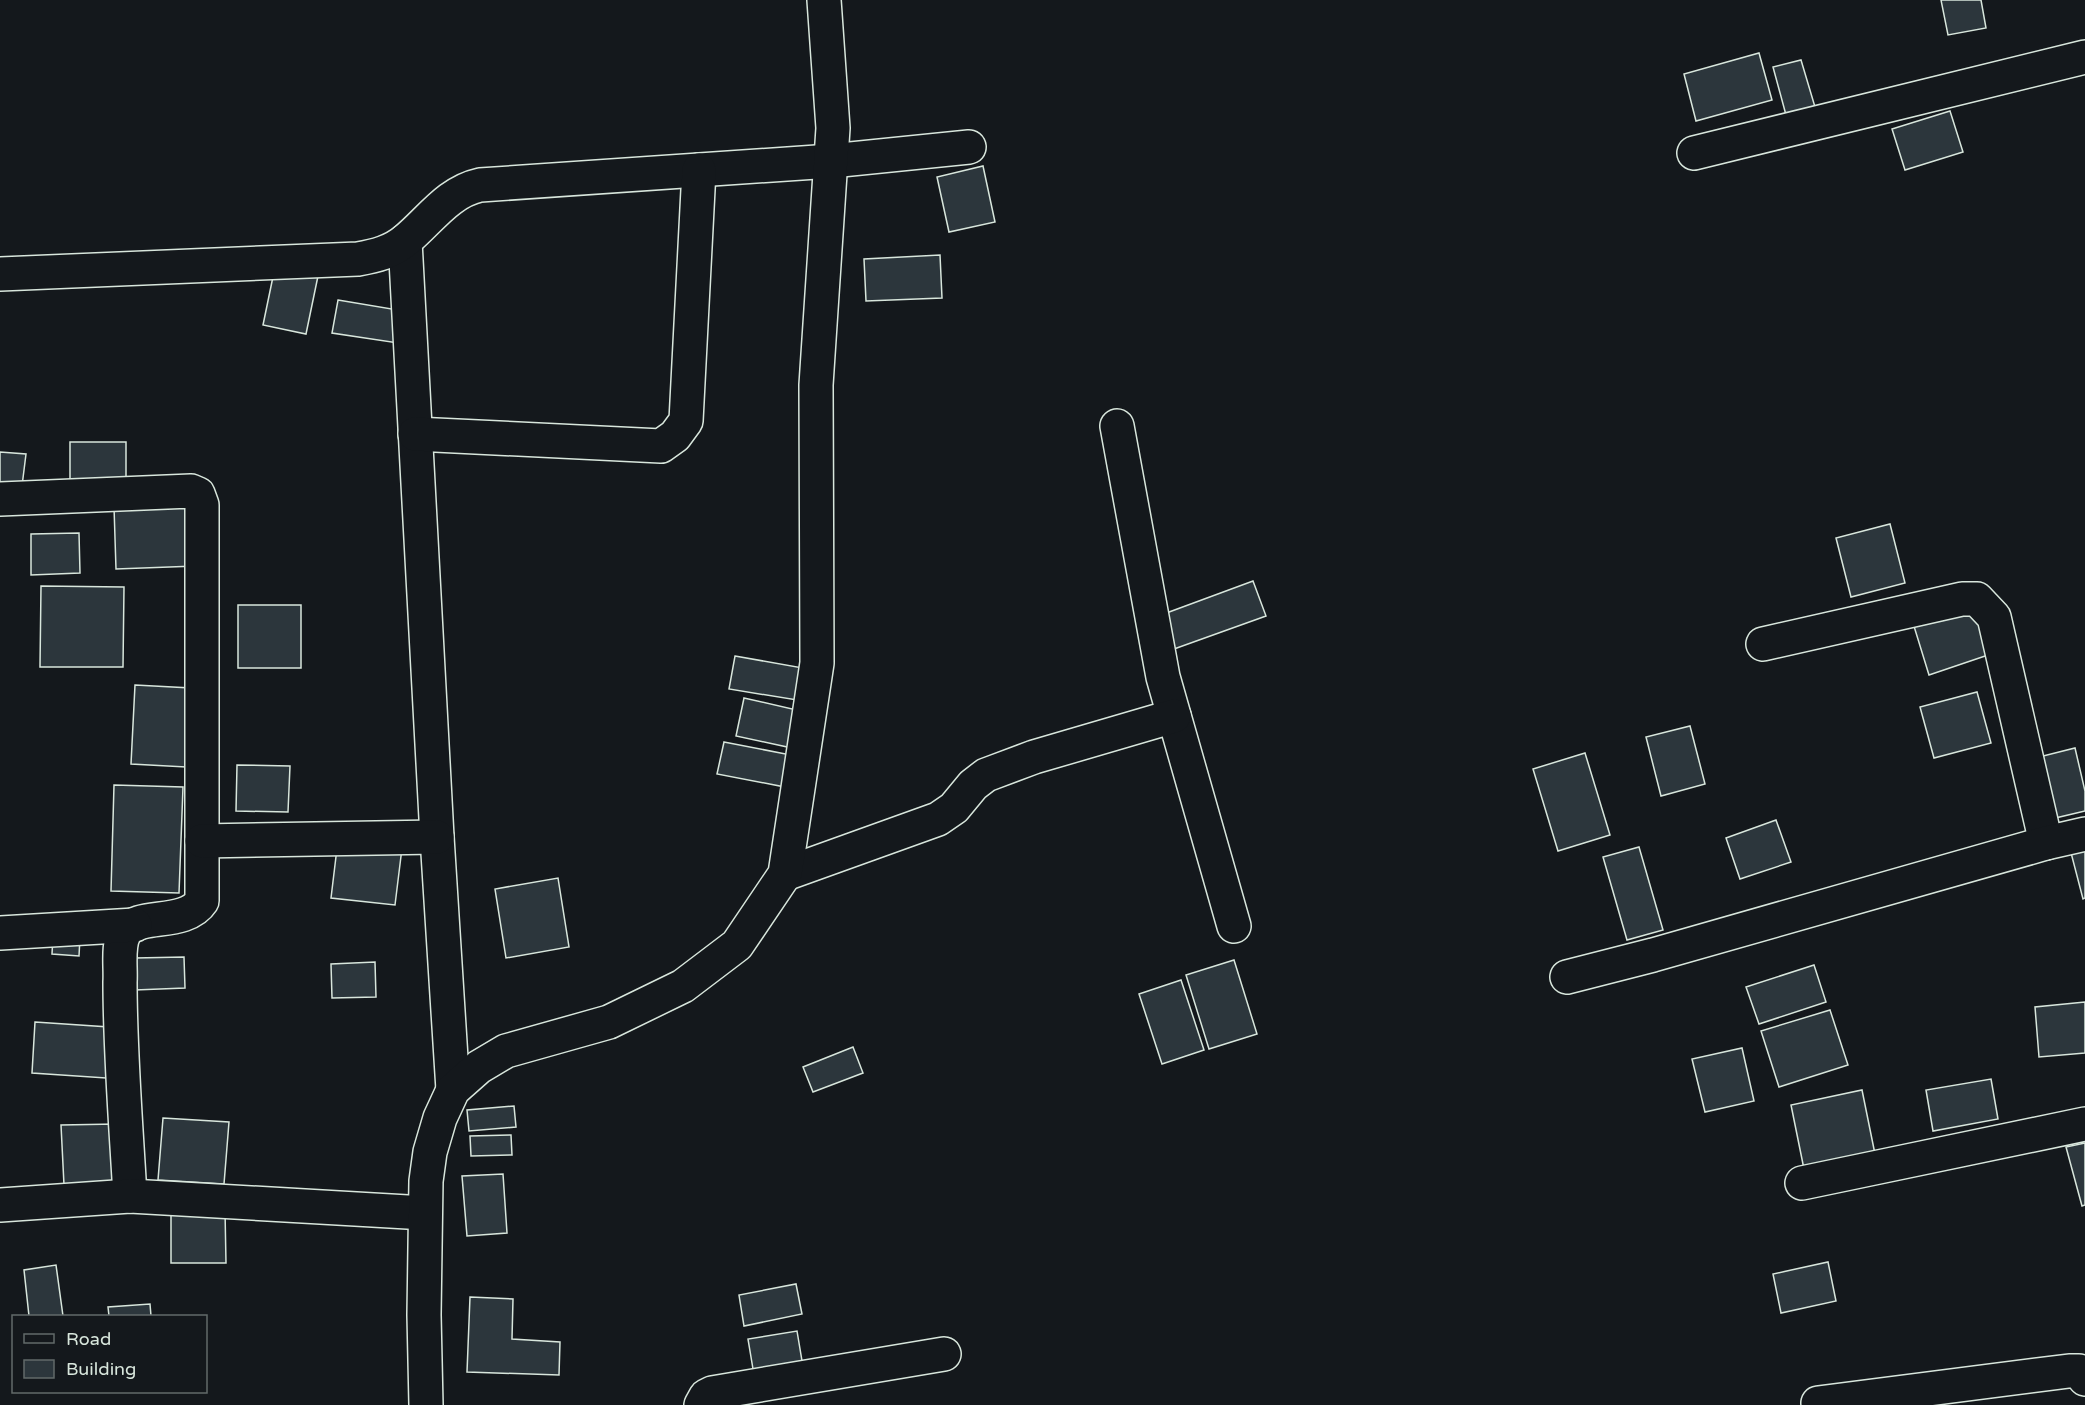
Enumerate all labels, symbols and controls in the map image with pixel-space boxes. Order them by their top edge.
legend [12,1315,207,1393]
text: Road [66,1328,111,1350]
text: Building [66,1358,136,1380]

